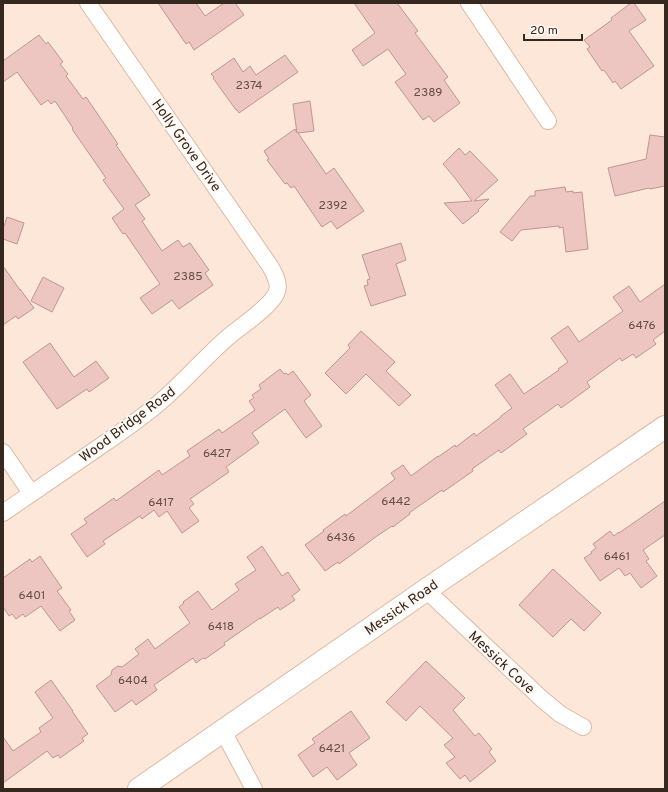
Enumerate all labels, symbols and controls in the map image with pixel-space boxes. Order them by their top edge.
scale bar [524,16,582,42]
text: 20 m [530,23,558,39]
house number: 2374 [236,78,262,94]
house number: 2389 [414,85,442,101]
street label: Holly Grove Drive [147,96,224,195]
house number: 2392 [319,198,347,214]
house number: 2385 [173,269,203,285]
house number: 6476 [628,318,656,334]
street label: Wood Bridge Road [77,384,179,467]
house number: 6427 [203,446,231,462]
house number: 6442 [381,494,411,510]
house number: 6417 [148,495,174,511]
house number: 6436 [326,530,356,546]
house number: 6461 [604,549,630,565]
street label: Messick Road [362,577,442,640]
house number: 6401 [19,588,45,604]
house number: 6418 [208,619,234,635]
street label: Messick Cove [464,628,538,698]
house number: 6404 [118,673,148,689]
house number: 6421 [319,741,345,757]

